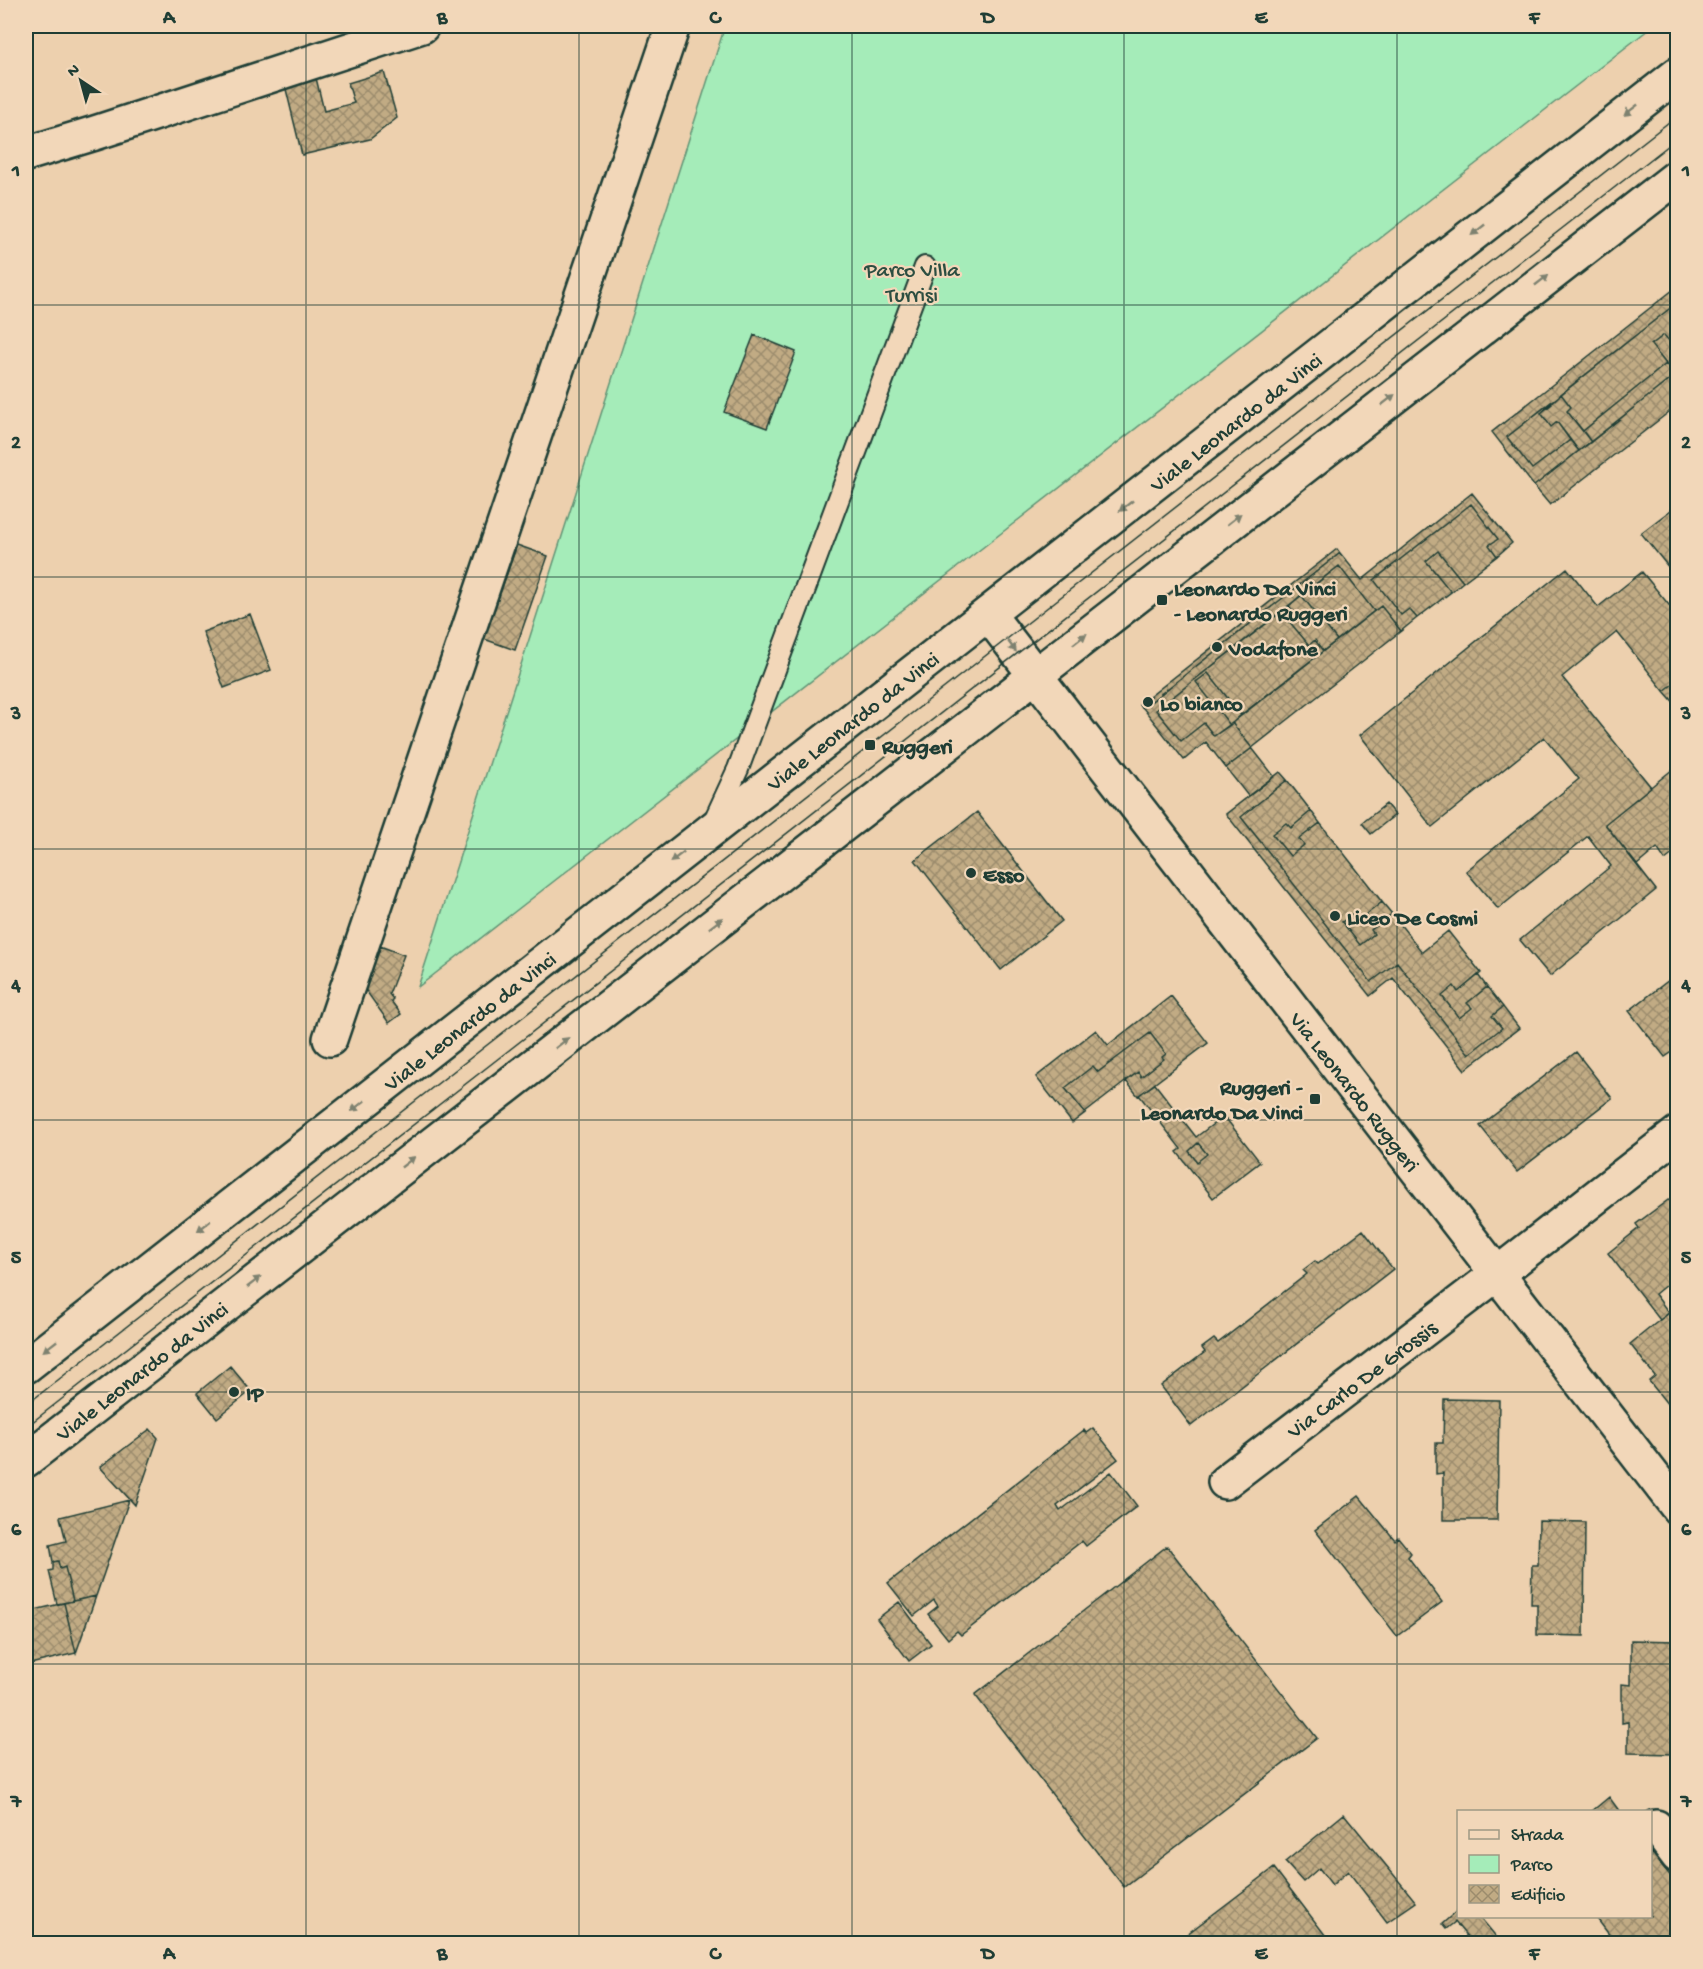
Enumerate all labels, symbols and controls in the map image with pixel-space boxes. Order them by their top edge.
text: A [162,8,177,31]
text: B [436,8,448,31]
text: C [709,8,723,31]
text: D [979,8,995,31]
text: E [1255,8,1269,31]
text: F [1528,8,1541,31]
north arrow [51,51,111,111]
text: N [64,61,84,82]
one-way arrow [1624,104,1639,116]
text: 1 [11,161,20,184]
text: 1 [1681,161,1690,184]
one-way arrow [1470,224,1486,237]
park label: Parco Villa Turrisi [863,259,960,310]
one-way arrow [1535,275,1550,287]
street label: Viale Leonardo da Vinci [1145,349,1329,500]
one-way arrow [1381,394,1396,406]
text: 2 [11,433,21,456]
text: 2 [1681,433,1691,456]
one-way arrow [1118,500,1134,513]
one-way arrow [1226,513,1242,526]
place label: Leonardo Da Vinci - Leonardo Ruggeri [1174,578,1348,629]
marker: Leonardo Da Vinci - Leonardo Ruggeri [1155,593,1169,607]
one-way arrow [1072,632,1088,645]
one-way arrow [1004,637,1016,652]
place label: Vodafone [1228,638,1318,664]
marker: Vodafone [1210,640,1224,654]
street label: Viale Leonardo da Vinci [762,648,946,799]
place label: Lo bianco [1160,693,1243,719]
marker: Lo bianco [1141,695,1155,709]
text: 3 [10,704,21,727]
text: 3 [1680,704,1691,727]
place label: Ruggeri [881,736,953,762]
marker: Ruggeri [863,738,877,752]
one-way arrow [669,851,685,864]
place label: Esso [983,864,1025,890]
marker: Esso [964,866,978,880]
place label: Liceo De Cosmi [1347,907,1478,933]
marker: Liceo De Cosmi [1328,909,1342,923]
one-way arrow [708,917,723,929]
street label: Viale Leonardo da Vinci [379,948,563,1099]
text: 4 [10,976,21,999]
text: 4 [1680,976,1691,999]
street label: Via Leonardo Ruggeri [1282,1007,1423,1179]
one-way arrow [554,1037,569,1049]
place label: Ruggeri - Leonardo Da Vinci [1141,1077,1303,1128]
marker: Ruggeri - Leonardo Da Vinci [1308,1092,1322,1106]
one-way arrow [350,1100,365,1112]
one-way arrow [400,1156,416,1169]
one-way arrow [196,1220,212,1233]
text: 5 [11,1248,22,1271]
text: 5 [1681,1248,1692,1271]
one-way arrow [246,1276,262,1289]
street label: Viale Leonardo da Vinci [51,1298,235,1449]
street label: Via Carlo De Grossis [1283,1316,1444,1447]
one-way arrow [42,1340,58,1353]
place label: IP [246,1383,264,1409]
marker: IP [227,1385,241,1399]
text: 6 [11,1520,22,1543]
text: 6 [1681,1520,1692,1543]
text: 7 [10,1792,23,1815]
text: 7 [1680,1792,1693,1815]
legend [1457,1810,1652,1918]
text: Strada [1511,1826,1565,1847]
text: Parco [1510,1856,1553,1877]
text: Edificio [1511,1886,1565,1907]
text: A [162,1944,177,1967]
text: B [436,1944,448,1967]
text: C [709,1944,723,1967]
text: D [979,1944,995,1967]
text: E [1255,1944,1269,1967]
text: F [1528,1944,1541,1967]

